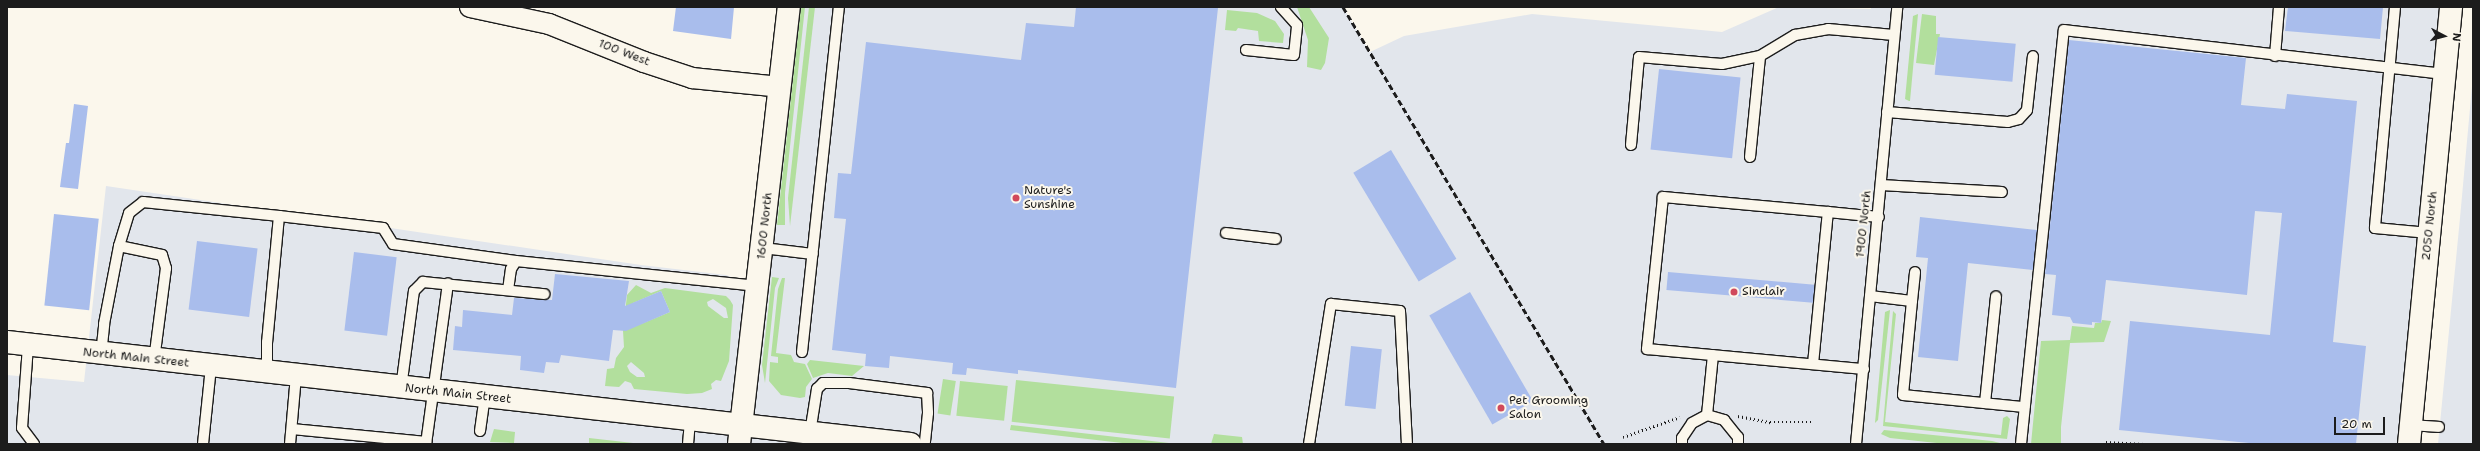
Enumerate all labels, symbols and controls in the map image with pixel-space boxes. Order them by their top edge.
north arrow [2424,16,2464,56]
text: N [2449,32,2464,42]
street label: 100 West [596,37,652,69]
place label: Nature's Sunshine [1024,184,1075,212]
street label: 1900 North [1853,190,1875,258]
street label: 2050 North [2419,190,2441,262]
street label: 1600 North [754,192,776,260]
marker: Nature's Sunshine [1011,193,1021,203]
place label: Sinclair [1742,285,1785,299]
marker: Sinclair [1729,287,1739,297]
street label: North Main Street [82,345,190,371]
street label: North Main Street [404,381,512,407]
place label: Pet Grooming Salon [1509,394,1588,422]
marker: Pet Grooming Salon [1496,403,1506,413]
scale bar [2336,409,2387,435]
text: 20 m [2341,416,2372,432]

